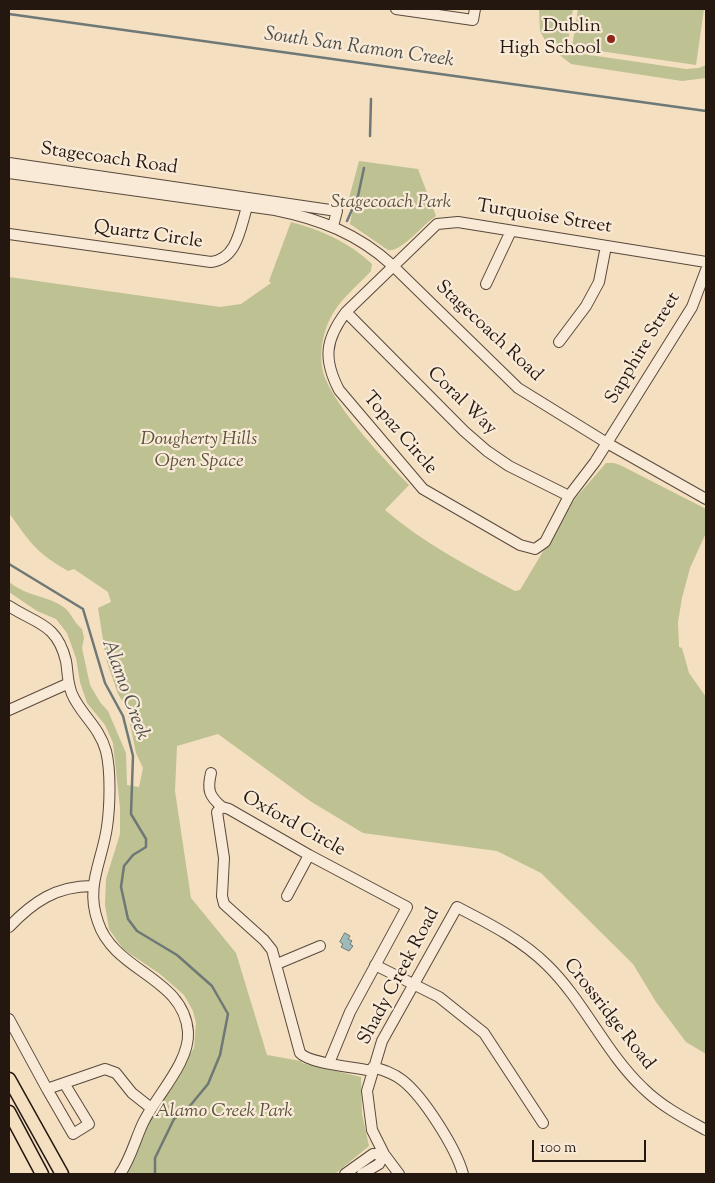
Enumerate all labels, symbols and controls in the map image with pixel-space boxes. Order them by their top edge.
place label: Dublin High School [499,17,601,61]
water label: South San Ramon Creek [263,24,455,74]
marker: Dublin High School [605,33,617,45]
street label: Stagecoach Road [39,139,179,181]
park label: Stagecoach Park [331,193,451,215]
street label: Turquoise Street [475,196,613,240]
street label: Quartz Circle [92,217,204,255]
street label: Stagecoach Road [430,277,546,387]
street label: Sapphire Street [602,289,686,409]
street label: Coral Way [421,363,501,441]
street label: Topaz Circle [357,388,441,480]
park label: Dougherty Hills Open Space [141,430,257,474]
water label: Alamo Creek [95,636,153,744]
street label: Oxford Circle [237,787,349,863]
street label: Shady Creek Road [354,905,446,1049]
street label: Crossridge Road [557,955,659,1075]
park label: Alamo Creek Park [155,1102,293,1124]
scale bar [535,1130,649,1162]
text: 100 m [540,1138,576,1159]

